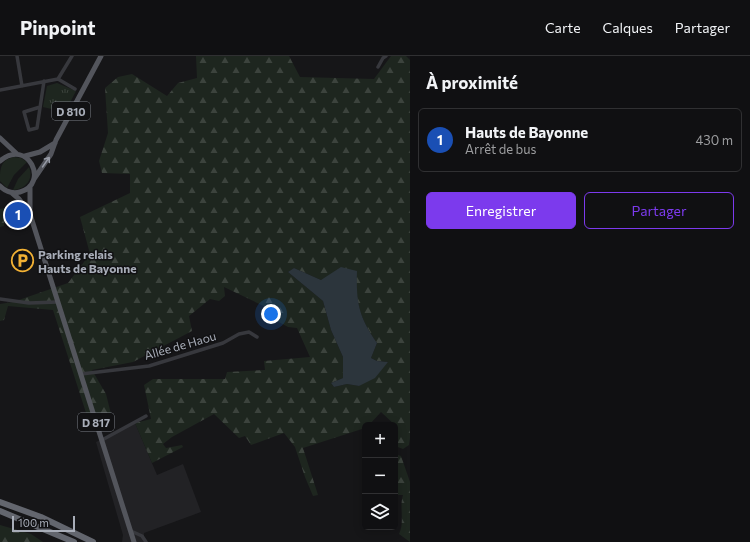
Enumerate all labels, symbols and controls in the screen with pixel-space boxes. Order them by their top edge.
text: Pinpoint [20,16,96,39]
text: Carte [545,19,581,36]
text: Calques [603,19,653,36]
text: Partager [675,19,730,36]
text: À proximité [426,72,518,93]
road number: D 810 [52,102,90,120]
text: Hauts de Bayonne [465,123,588,141]
text: 1 [437,132,443,148]
text: 430 m [695,132,733,148]
text: Arrêt de bus [465,141,536,157]
one-way arrow [42,156,50,167]
button: Enregistrer [426,192,576,229]
button: Partager [584,192,734,229]
pin: 1 [5,200,31,230]
place label: Parking relais Hauts de Bayonne [38,247,137,275]
parking icon: Parking relais Hauts de Bayonne [9,248,35,274]
your location [261,304,281,324]
street label: Allée de Haou [142,328,218,362]
road number: D 817 [78,413,114,431]
map controls [362,422,398,530]
button: + [362,422,398,458]
button: − [362,458,398,494]
button: layers [362,494,398,530]
scale bar [12,514,75,533]
text: 100 m [18,516,49,529]

